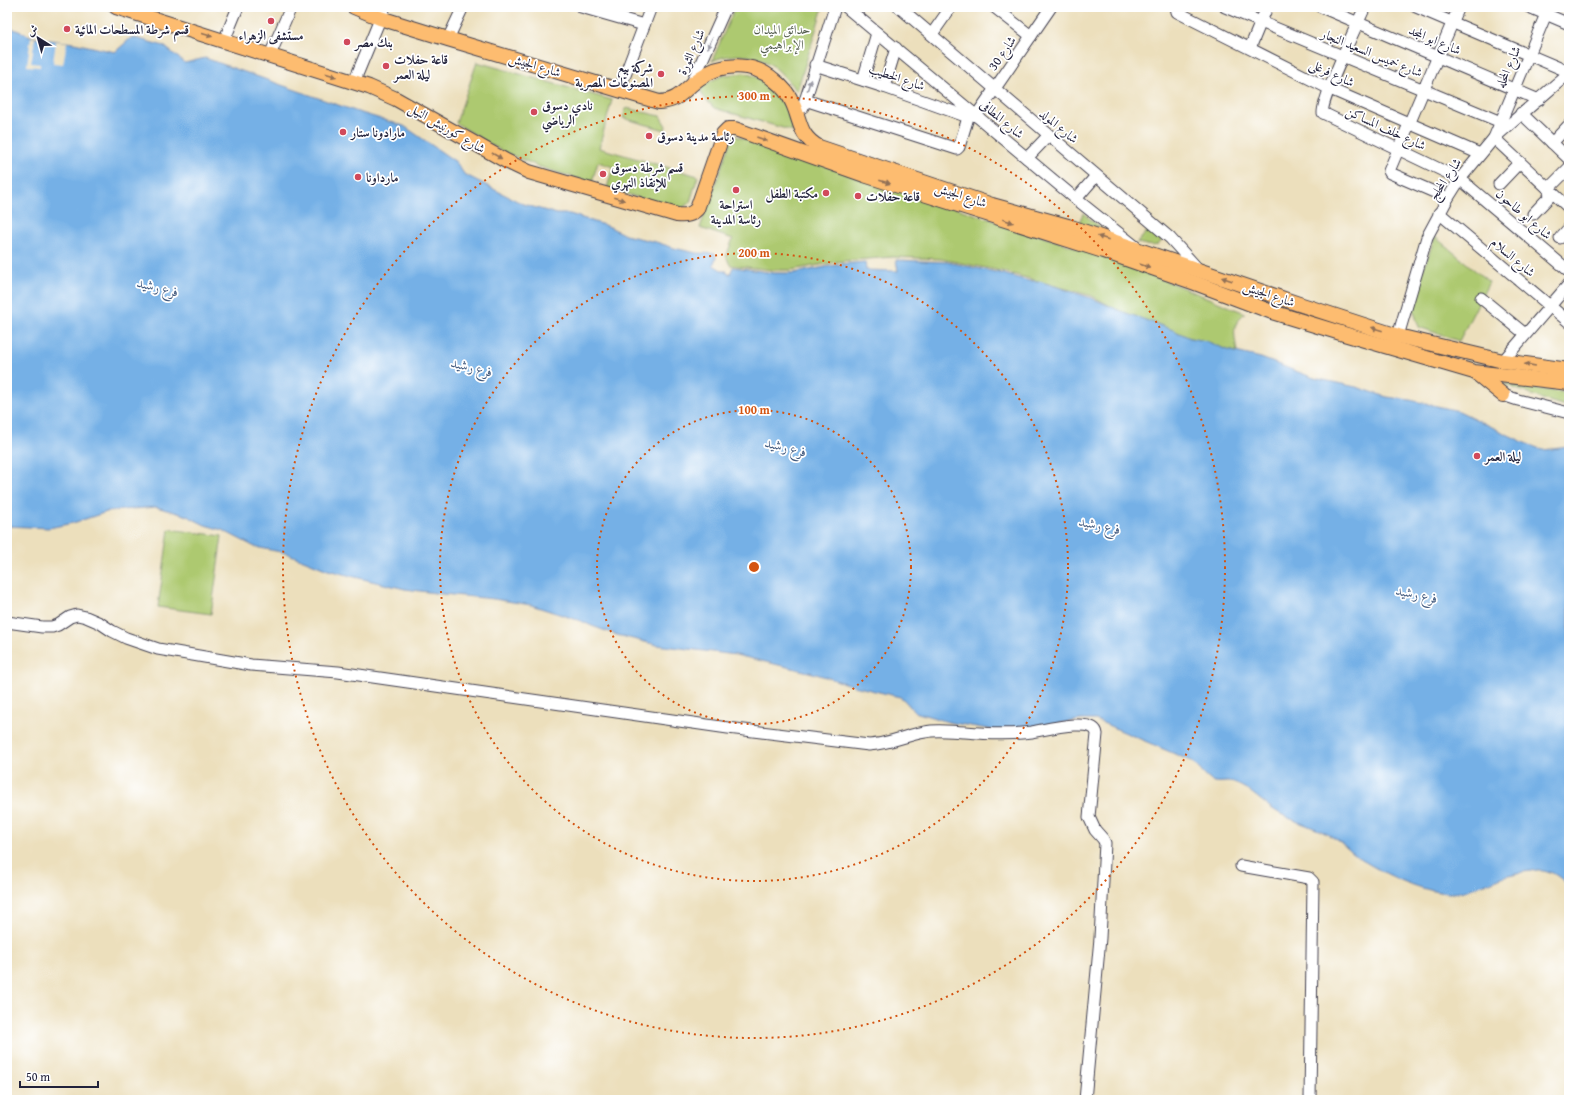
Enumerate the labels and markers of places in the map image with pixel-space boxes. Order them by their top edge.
marker: مستشفى الزهراء [266,16,276,26]
place label: قسم شرطة المسطحات المائية [75,20,189,43]
marker: قسم شرطة المسطحات المائية [62,24,72,34]
place label: مستشفى الزهراء [238,26,304,45]
place label: بنك مصر [353,33,393,52]
marker: بنك مصر [342,37,352,47]
place label: قاعة حفلات ليلة العمر [392,50,448,84]
place label: شركة بيع المصنوعات المصرية [575,58,654,92]
marker: قاعة حفلات ليلة العمر [381,61,391,71]
marker: شركة بيع المصنوعات المصرية [656,69,666,79]
place label: نادي دسوق الرياضي [542,96,593,133]
marker: نادي دسوق الرياضي [529,107,539,117]
place label: مارادونا ستار [349,123,405,142]
marker: مارادونا ستار [338,127,348,137]
place label: رئاسة مدينة دسوق [657,127,734,146]
marker: رئاسة مدينة دسوق [644,131,654,141]
place label: قسم شرطة دسوق للإنقاذ النهري [611,158,684,194]
place label: مارداونا [366,168,399,187]
marker: قسم شرطة دسوق للإنقاذ النهري [598,169,608,179]
marker: مارداونا [353,172,363,182]
place label: مكتبة الطفل [766,184,818,203]
marker: استراحة رئاسة المدينة [731,185,741,195]
place label: قاعة حفلات [866,187,920,206]
marker: مكتبة الطفل [821,188,831,198]
marker: قاعة حفلات [853,191,863,201]
place label: استراحة رئاسة المدينة [711,195,761,229]
place label: ليلة العمر [1483,447,1521,466]
marker: ليلة العمر [1472,451,1482,461]
centre of rings [747,560,761,574]

